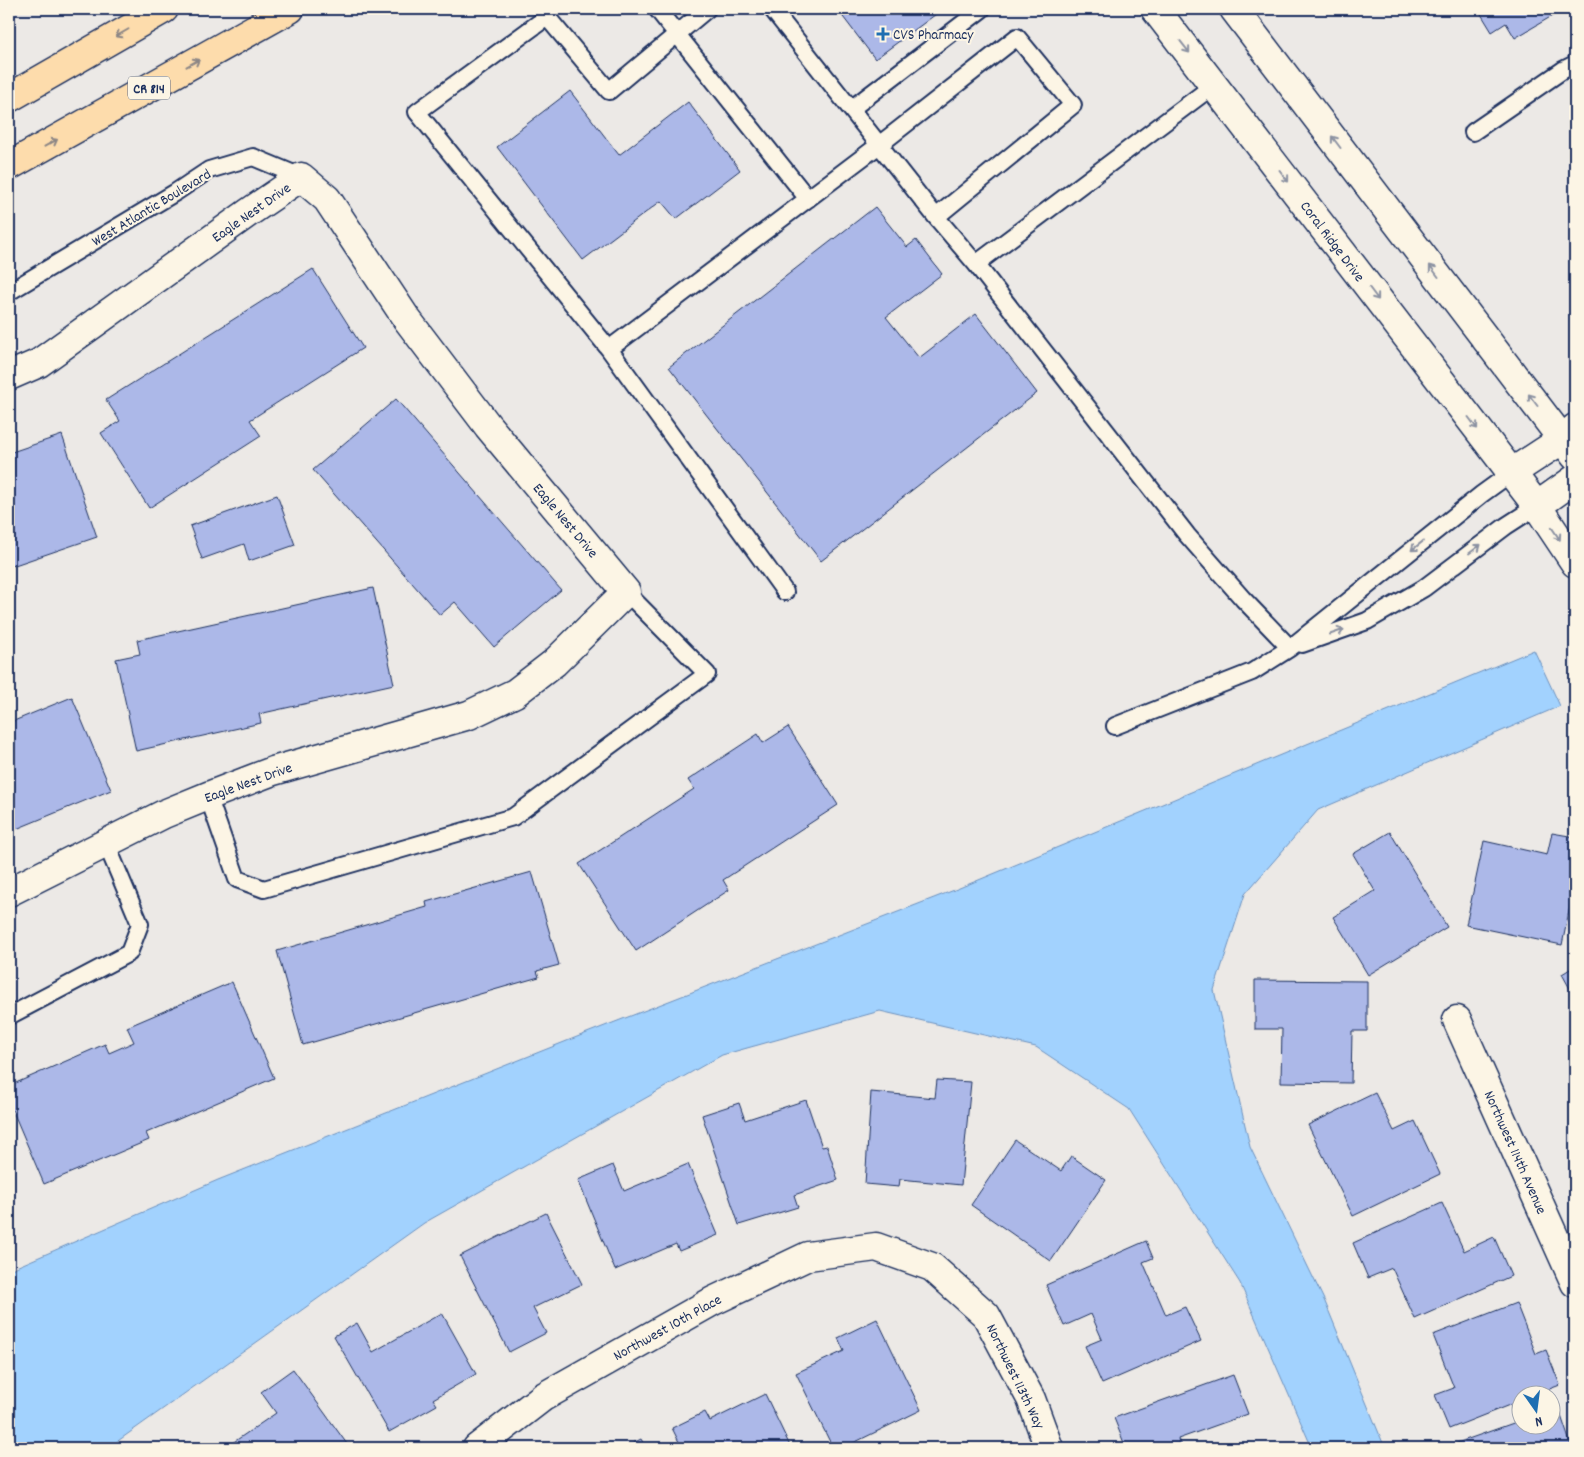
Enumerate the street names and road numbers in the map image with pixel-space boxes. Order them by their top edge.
road number: CR 814 [128,76,170,100]
street label: West Atlantic Boulevard [88,164,216,253]
street label: Eagle Nest Drive [208,178,297,249]
street label: Coral Ridge Drive [1294,197,1369,288]
street label: Eagle Nest Drive [526,479,603,564]
street label: Eagle Nest Drive [202,758,296,810]
street label: Northwest 114th Avenue [1477,1087,1551,1219]
street label: Northwest 10th Place [610,1290,727,1368]
street label: Northwest 113th Way [979,1321,1050,1434]

